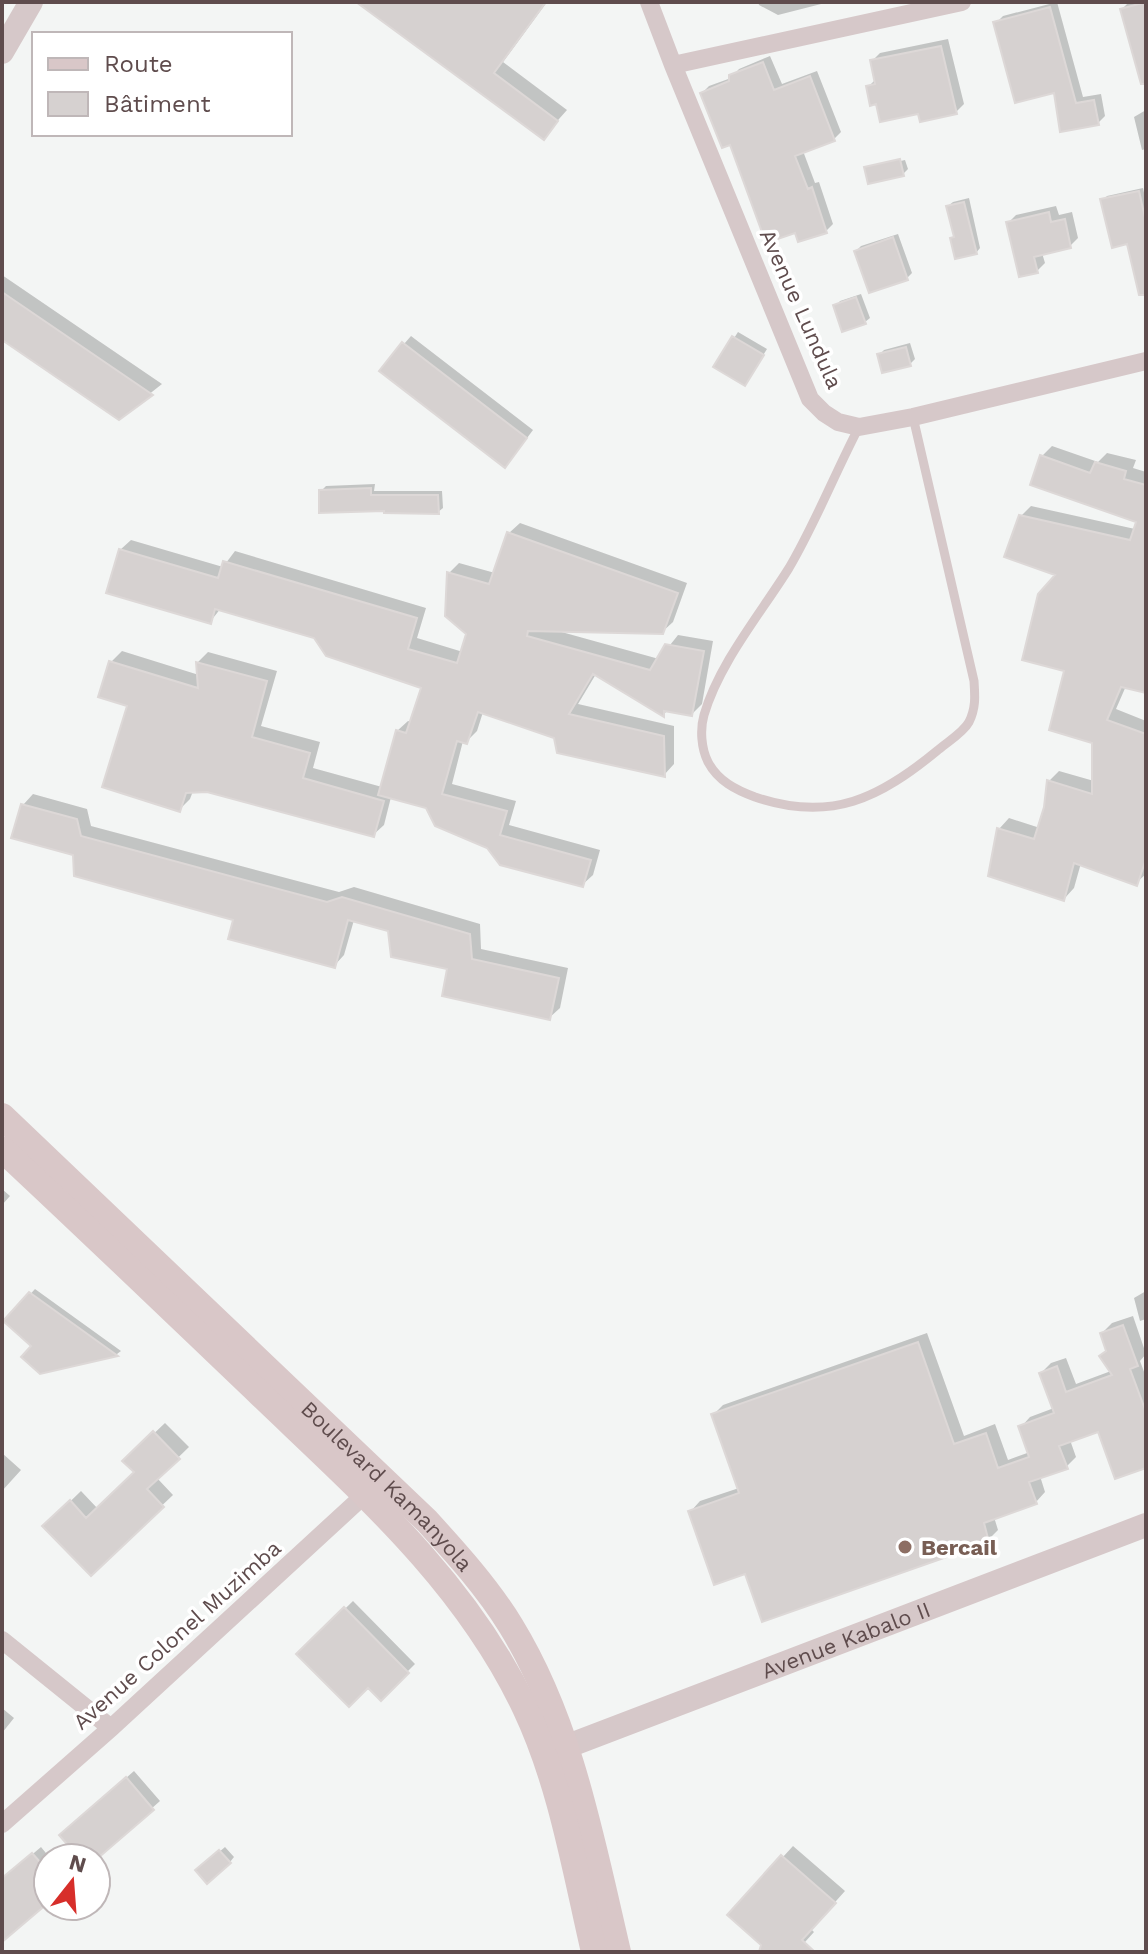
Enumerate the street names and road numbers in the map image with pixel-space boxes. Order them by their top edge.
street label: Avenue Lundula [755,225,847,393]
street label: Boulevard Kamanyola [296,1396,478,1576]
street label: Avenue Colonel Muzimba [68,1535,286,1735]
street label: Avenue Kabalo II [758,1596,934,1683]

